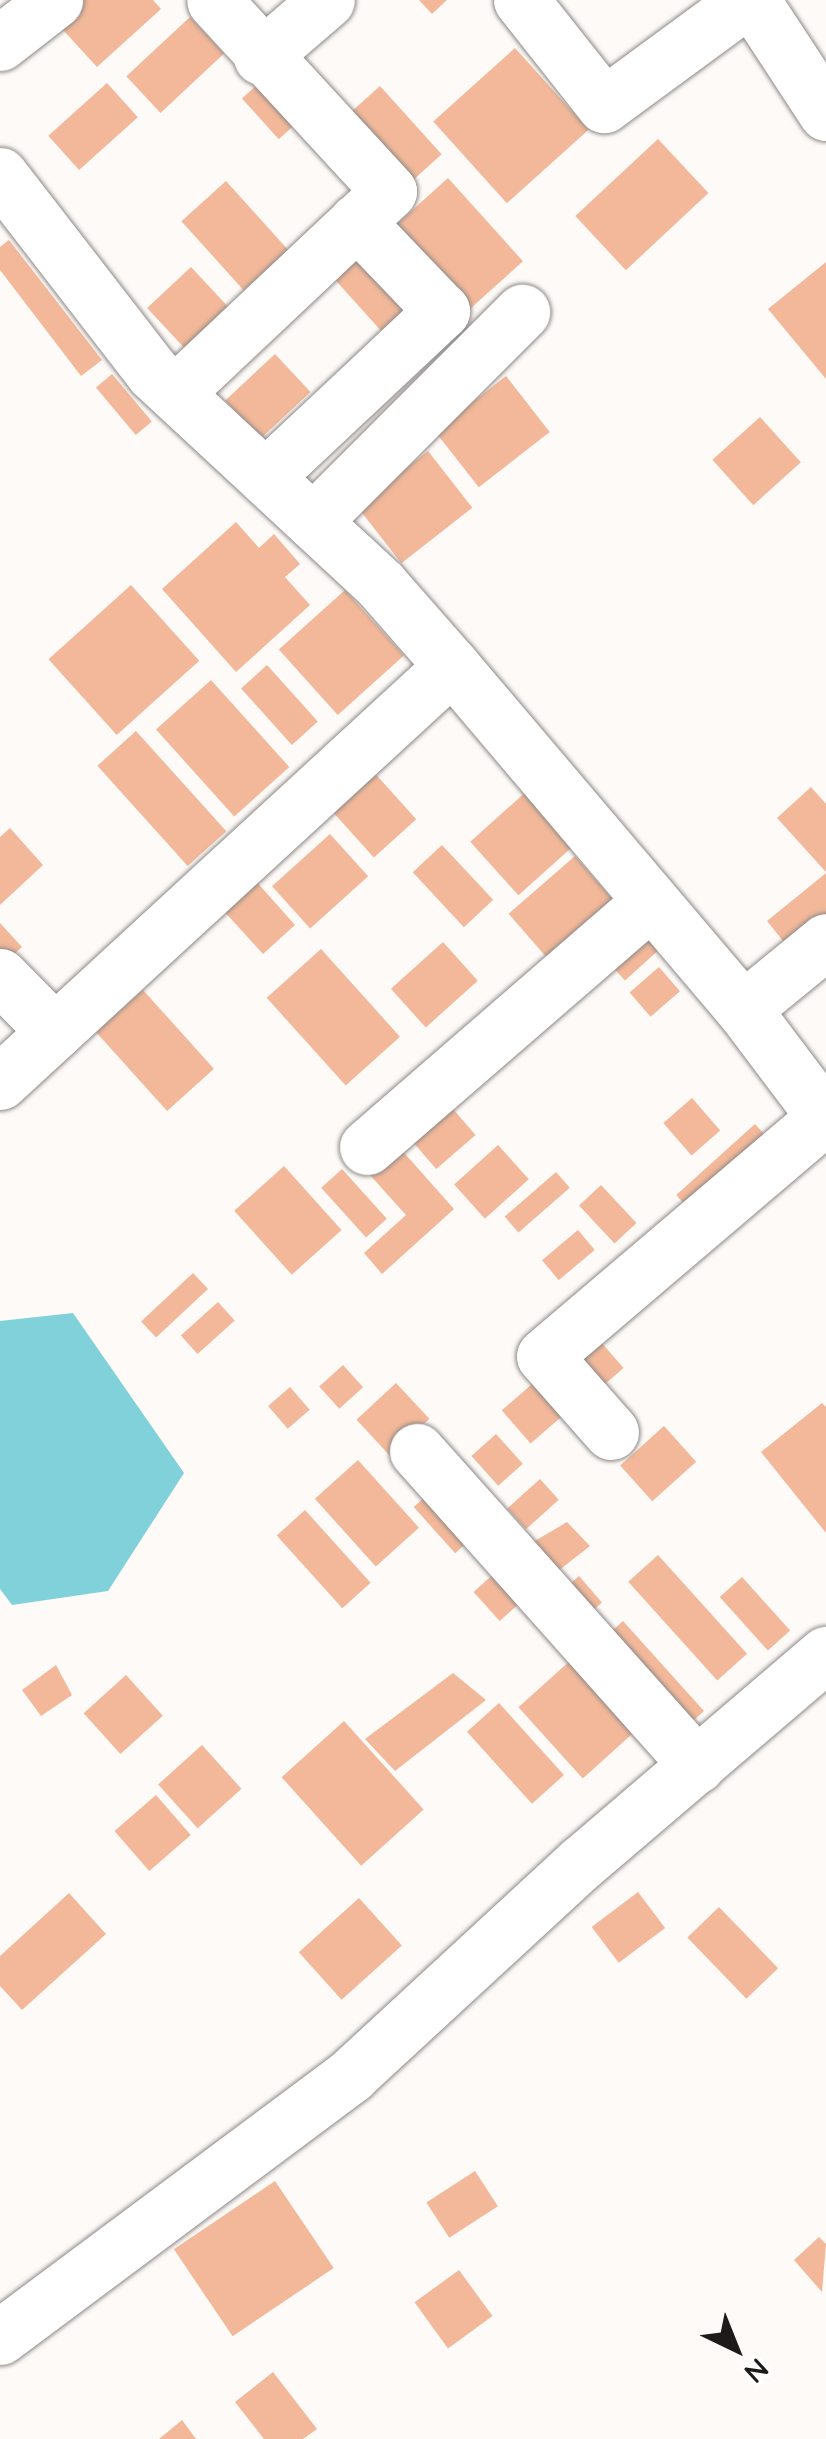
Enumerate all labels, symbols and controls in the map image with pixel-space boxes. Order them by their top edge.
north arrow [686,2299,786,2399]
text: N [737,2351,776,2391]

